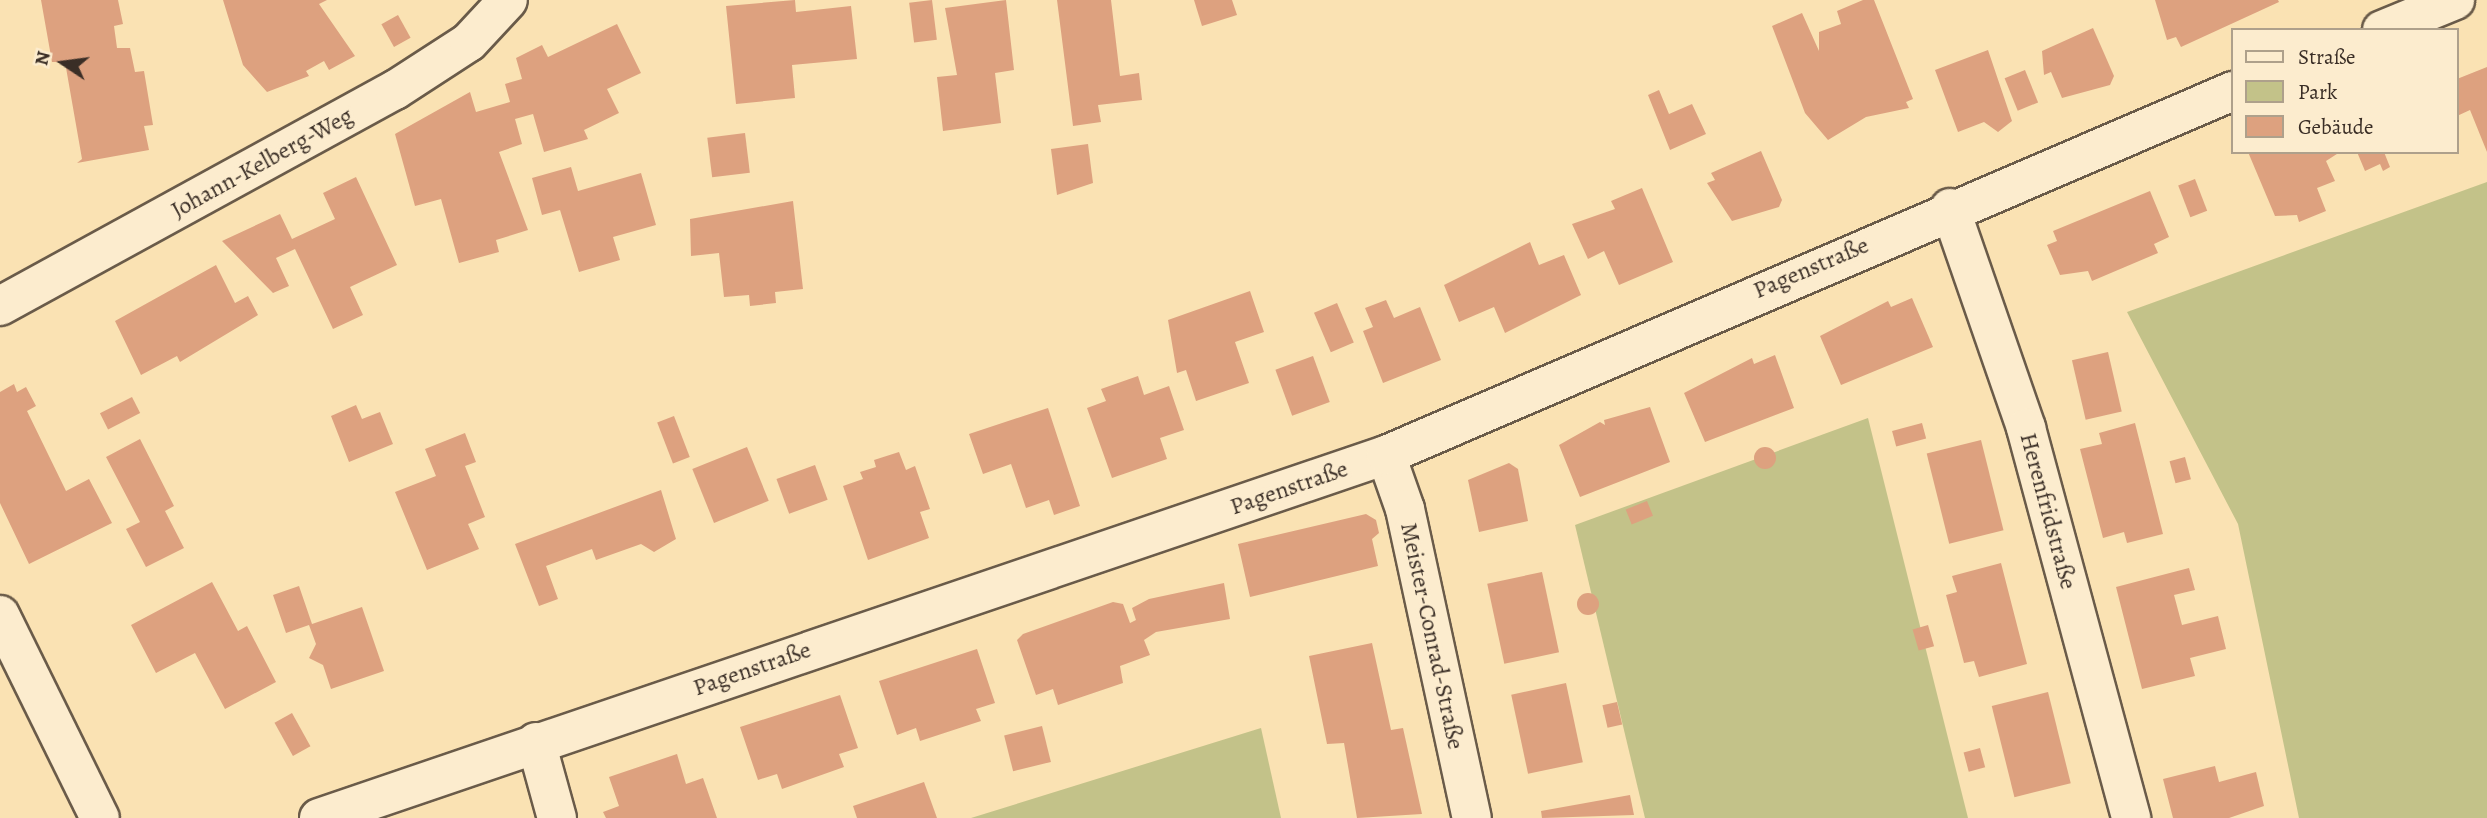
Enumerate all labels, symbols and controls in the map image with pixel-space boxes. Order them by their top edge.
north arrow [28,28,98,98]
legend [2232,28,2459,154]
text: Straße [2298,43,2356,71]
text: N [28,49,57,68]
text: Park [2298,78,2337,106]
street label: Johann-Kelberg-Weg [166,101,358,225]
text: Gebäude [2298,113,2374,141]
street label: Pagenstraße [1749,231,1873,305]
street label: Herenfridstraße [2013,430,2083,592]
street label: Pagenstraße [1226,454,1352,522]
street label: Meister-Conrad-Straße [1394,520,1470,752]
street label: Pagenstraße [689,635,815,703]

